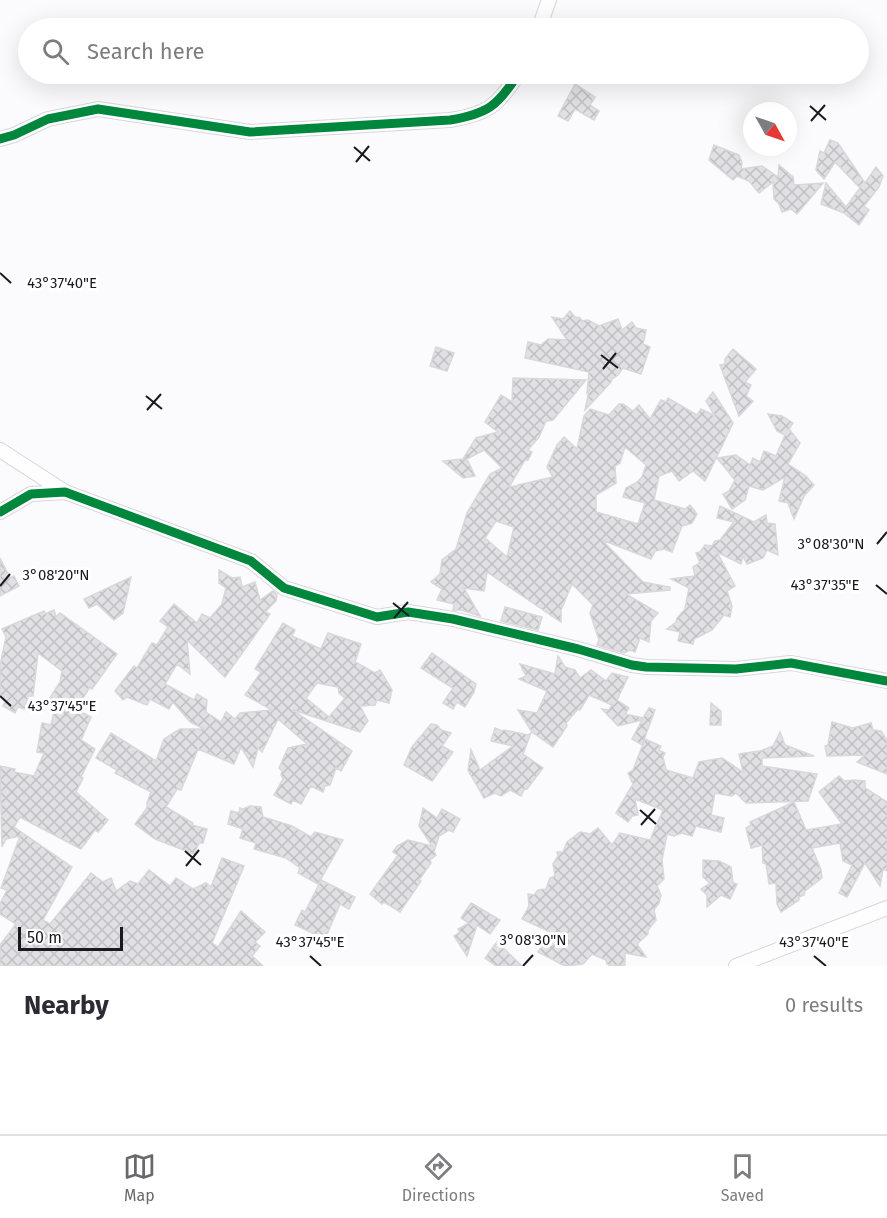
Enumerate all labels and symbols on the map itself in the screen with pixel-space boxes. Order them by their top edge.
north arrow [743,102,797,156]
text: 43°37'40"E [27,274,97,292]
text: 3°08'30"N [798,535,864,553]
text: 3°08'20"N [23,566,89,584]
text: 43°37'35"E [790,576,860,594]
text: 43°37'45"E [28,697,96,715]
scale bar [18,924,123,952]
text: 3°08'30"N [500,931,566,949]
text: 43°37'45"E [276,933,344,951]
text: 43°37'40"E [779,933,849,951]

